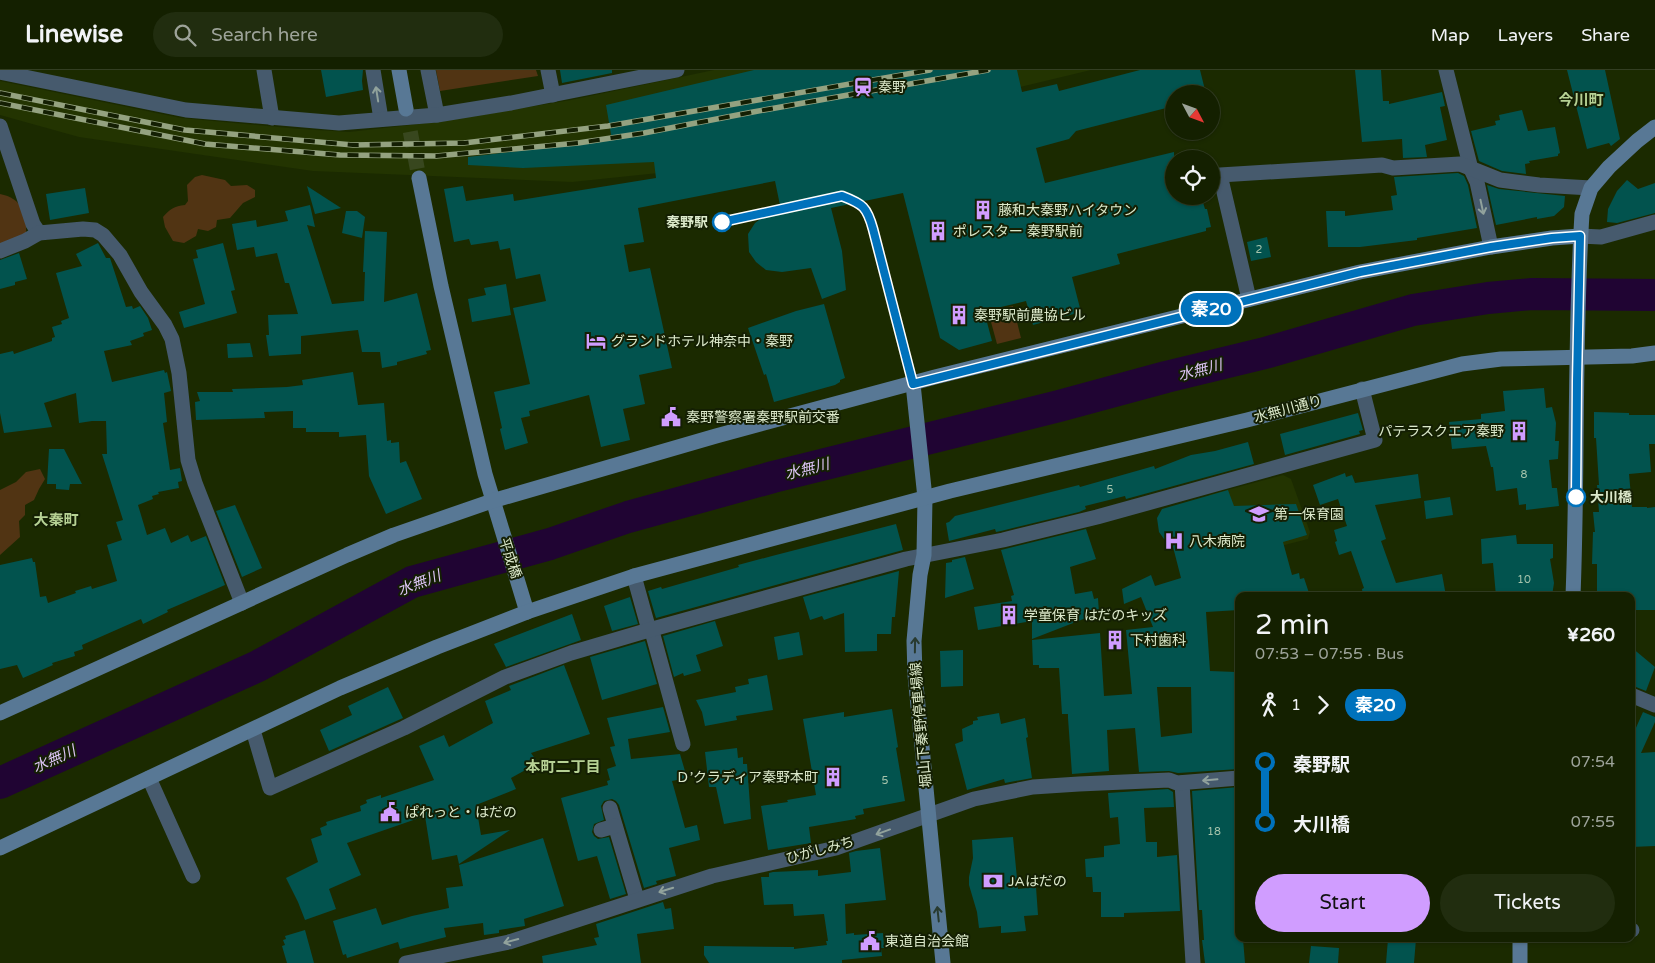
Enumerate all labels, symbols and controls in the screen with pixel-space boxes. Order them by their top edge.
search box [153,12,503,57]
text: Linewise [25,20,123,49]
icon: search [171,21,199,49]
text: Search here [211,24,318,46]
text: Map [1431,24,1470,46]
text: Layers [1498,24,1553,46]
text: Share [1581,24,1630,46]
station icon: 秦野 [852,76,874,98]
place label: 秦野 [878,79,906,96]
north arrow [1165,85,1220,140]
map controls [1165,85,1220,205]
one-way arrow [371,87,381,103]
district label: 今川町 [1558,91,1604,109]
button: locate [1165,150,1220,205]
building icon: 藤和大秦野ハイタウン [972,199,994,221]
one-way arrow [1478,199,1487,215]
place label: 藤和大秦野ハイタウン [998,202,1137,219]
marker: 秦野駅 [712,212,732,232]
place label: 秦野駅 [666,214,708,231]
building icon: ポレスター 秦野駅前 [927,220,949,242]
place label: ポレスター 秦野駅前 [953,223,1083,240]
house number: 2 [1256,243,1263,256]
line badge: 秦20 [1182,293,1240,325]
text: 秦20 [1191,298,1231,320]
building icon: 秦野駅前農協ビル [948,304,970,326]
place label: 秦野駅前農協ビル [974,307,1086,324]
hotel icon: グランドホテル神奈中・秦野 [585,330,607,352]
place label: グランドホテル神奈中・秦野 [611,333,793,350]
water label: 水無川 [1176,355,1226,384]
street label: 水無川通り [1252,392,1324,426]
public building icon: 秦野警察署秦野駅前交番 [660,406,682,428]
place label: 秦野警察署秦野駅前交番 [686,409,840,426]
building icon: パテラスクエア秦野 [1508,420,1530,442]
place label: パテラスクエア秦野 [1378,423,1504,440]
water label: 水無川 [783,454,833,483]
house number: 8 [1521,468,1528,481]
house number: 5 [1107,483,1114,496]
marker: 大川橋 [1566,487,1586,507]
place label: 大川橋 [1590,489,1632,506]
school or university icon: 第一保育園 [1248,503,1270,525]
place label: 第一保育園 [1274,506,1344,523]
district label: 大秦町 [33,511,79,529]
hospital icon: 八木病院 [1163,530,1185,552]
place label: 八木病院 [1189,533,1245,550]
street label: 平成橋 [495,535,525,581]
water label: 水無川 [395,566,445,599]
house number: 10 [1517,573,1531,586]
building icon: 学童保育 はだのキッズ [998,604,1020,626]
place label: 学童保育 はだのキッズ [1024,607,1167,624]
text: 2 min [1255,608,1330,642]
text: ¥260 [1567,624,1615,646]
building icon: 下村歯科 [1104,629,1126,651]
place label: 下村歯科 [1130,632,1186,649]
one-way arrow [910,637,920,653]
text: 07:53 – 07:55 · Bus [1255,644,1404,664]
street label: 堀山下秦野停車場線 [907,661,935,789]
icon: walk [1255,691,1283,719]
icon: forward [1309,691,1337,719]
text: 秦20 [1355,694,1396,716]
text: 1 [1291,695,1301,715]
water label: 水無川 [30,741,80,776]
text: 07:54 [1571,752,1615,772]
text: 秦野駅 [1293,754,1350,776]
district label: 本町二丁目 [525,758,601,776]
building icon: Ｄ’クラディア秦野本町 [822,766,844,788]
place label: Ｄ’クラディア秦野本町 [676,769,818,786]
house number: 5 [882,774,889,787]
one-way arrow [1202,775,1218,785]
public building icon: ぱれっと・はだの [379,801,401,823]
place label: ぱれっと・はだの [405,804,517,821]
text: 07:55 [1571,812,1615,832]
text: 大川橋 [1293,814,1350,836]
house number: 18 [1207,825,1221,838]
one-way arrow [875,828,891,837]
street label: ひがしみち [784,833,856,867]
bank icon: JAはだの [982,870,1004,892]
place label: JAはだの [1008,873,1067,890]
button: Start [1255,874,1430,932]
button: Tickets [1440,874,1615,932]
one-way arrow [658,886,674,896]
one-way arrow [934,907,943,923]
public building icon: 東道自治会館 [859,930,881,952]
place label: 東道自治会館 [885,933,969,950]
one-way arrow [504,937,520,946]

